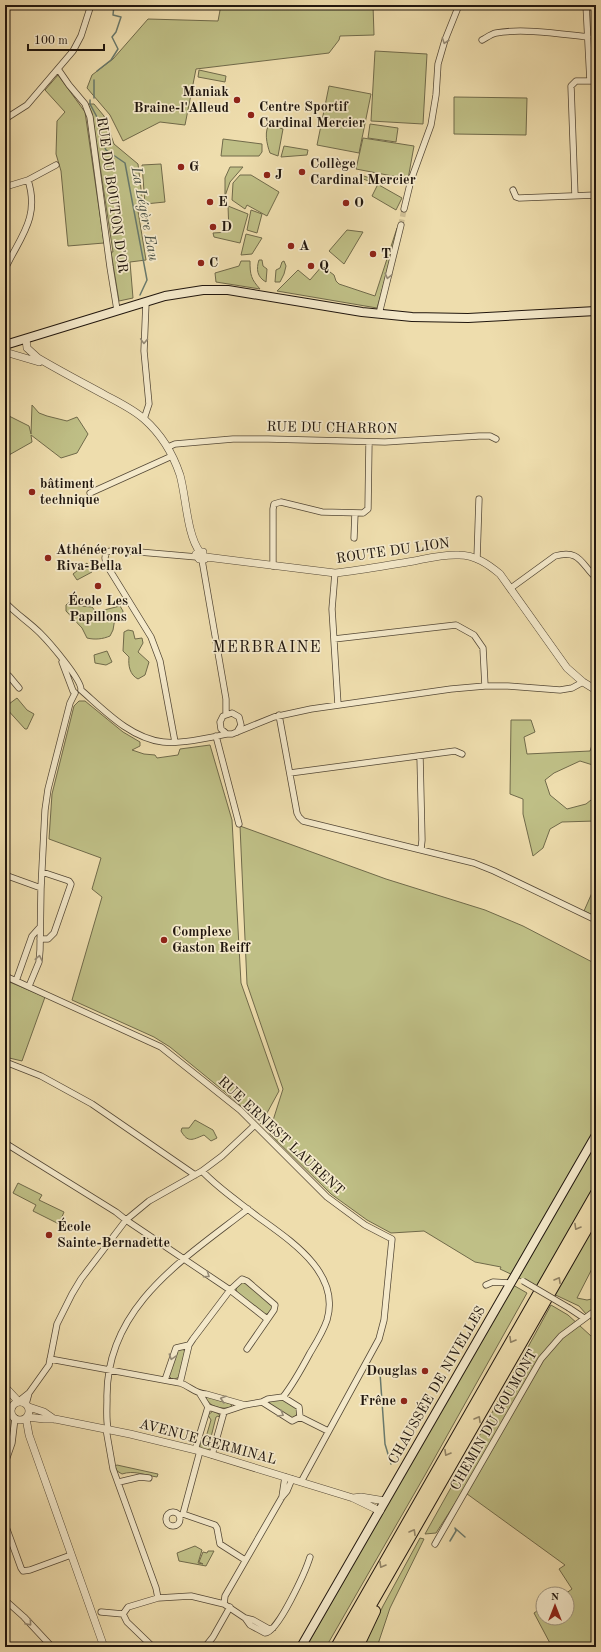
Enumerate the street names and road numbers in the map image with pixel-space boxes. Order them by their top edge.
street label: RUE DU BOUTON D'OR [94,116,130,274]
street label: RUE DU CHARRON [266,420,398,436]
street label: ROUTE DU LION [335,536,451,566]
street label: RUE ERNEST LAURENT [215,1074,347,1198]
street label: CHAUSSÉE DE NIVELLES [383,1302,488,1466]
street label: CHEMIN DU GOUMONT [448,1347,540,1493]
street label: AVENUE GERMINAL [138,1417,278,1467]

